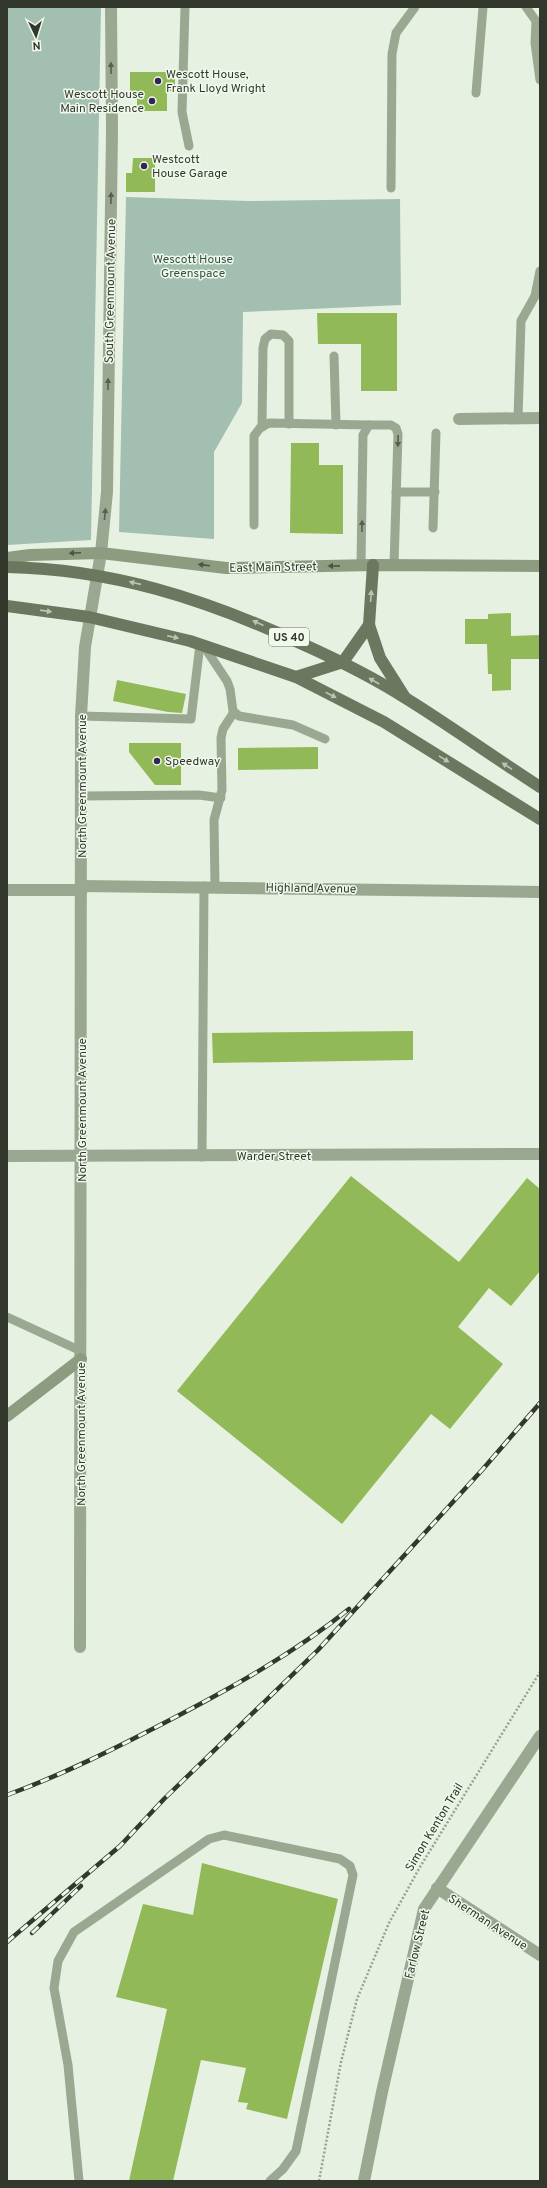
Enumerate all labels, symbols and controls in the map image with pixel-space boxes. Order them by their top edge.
north arrow [16,16,56,56]
text: N [32,38,41,52]
one-way arrow [108,61,114,74]
place label: Wescott House, Frank Lloyd Wright [166,67,266,97]
marker: Wescott House, Frank Lloyd Wright [153,76,163,86]
place label: Wescott House Main Residence [60,87,144,117]
marker: Wescott House Main Residence [147,96,157,106]
place label: Westcott House Garage [152,152,227,182]
marker: Westcott House Garage [139,161,149,171]
one-way arrow [108,191,114,204]
street label: South Greenmount Avenue [102,219,120,363]
park label: Wescott House Greenspace [153,252,233,282]
one-way arrow [105,377,111,390]
one-way arrow [394,435,401,447]
one-way arrow [101,508,108,520]
one-way arrow [359,519,365,532]
one-way arrow [69,550,81,557]
street label: East Main Street [229,559,317,577]
one-way arrow [198,562,210,568]
one-way arrow [327,563,340,569]
one-way arrow [128,579,141,585]
one-way arrow [367,590,374,602]
one-way arrow [40,608,52,614]
one-way arrow [252,620,264,626]
road number: US 40 [269,628,309,646]
one-way arrow [167,634,179,640]
one-way arrow [369,677,380,684]
one-way arrow [325,692,337,698]
street label: North Greenmount Avenue [75,714,91,858]
place label: Speedway [165,754,220,770]
one-way arrow [439,755,449,763]
marker: Speedway [152,756,162,766]
one-way arrow [502,762,512,770]
street label: Highland Avenue [265,880,356,898]
street label: North Greenmount Avenue [75,1038,91,1182]
street label: Warder Street [237,1149,311,1165]
street label: North Greenmount Avenue [74,1362,90,1506]
street label: Simon Kenton Trail [402,1780,468,1875]
street label: Sherman Avenue [445,1891,530,1954]
street label: Farlow Street [402,1908,434,1981]

